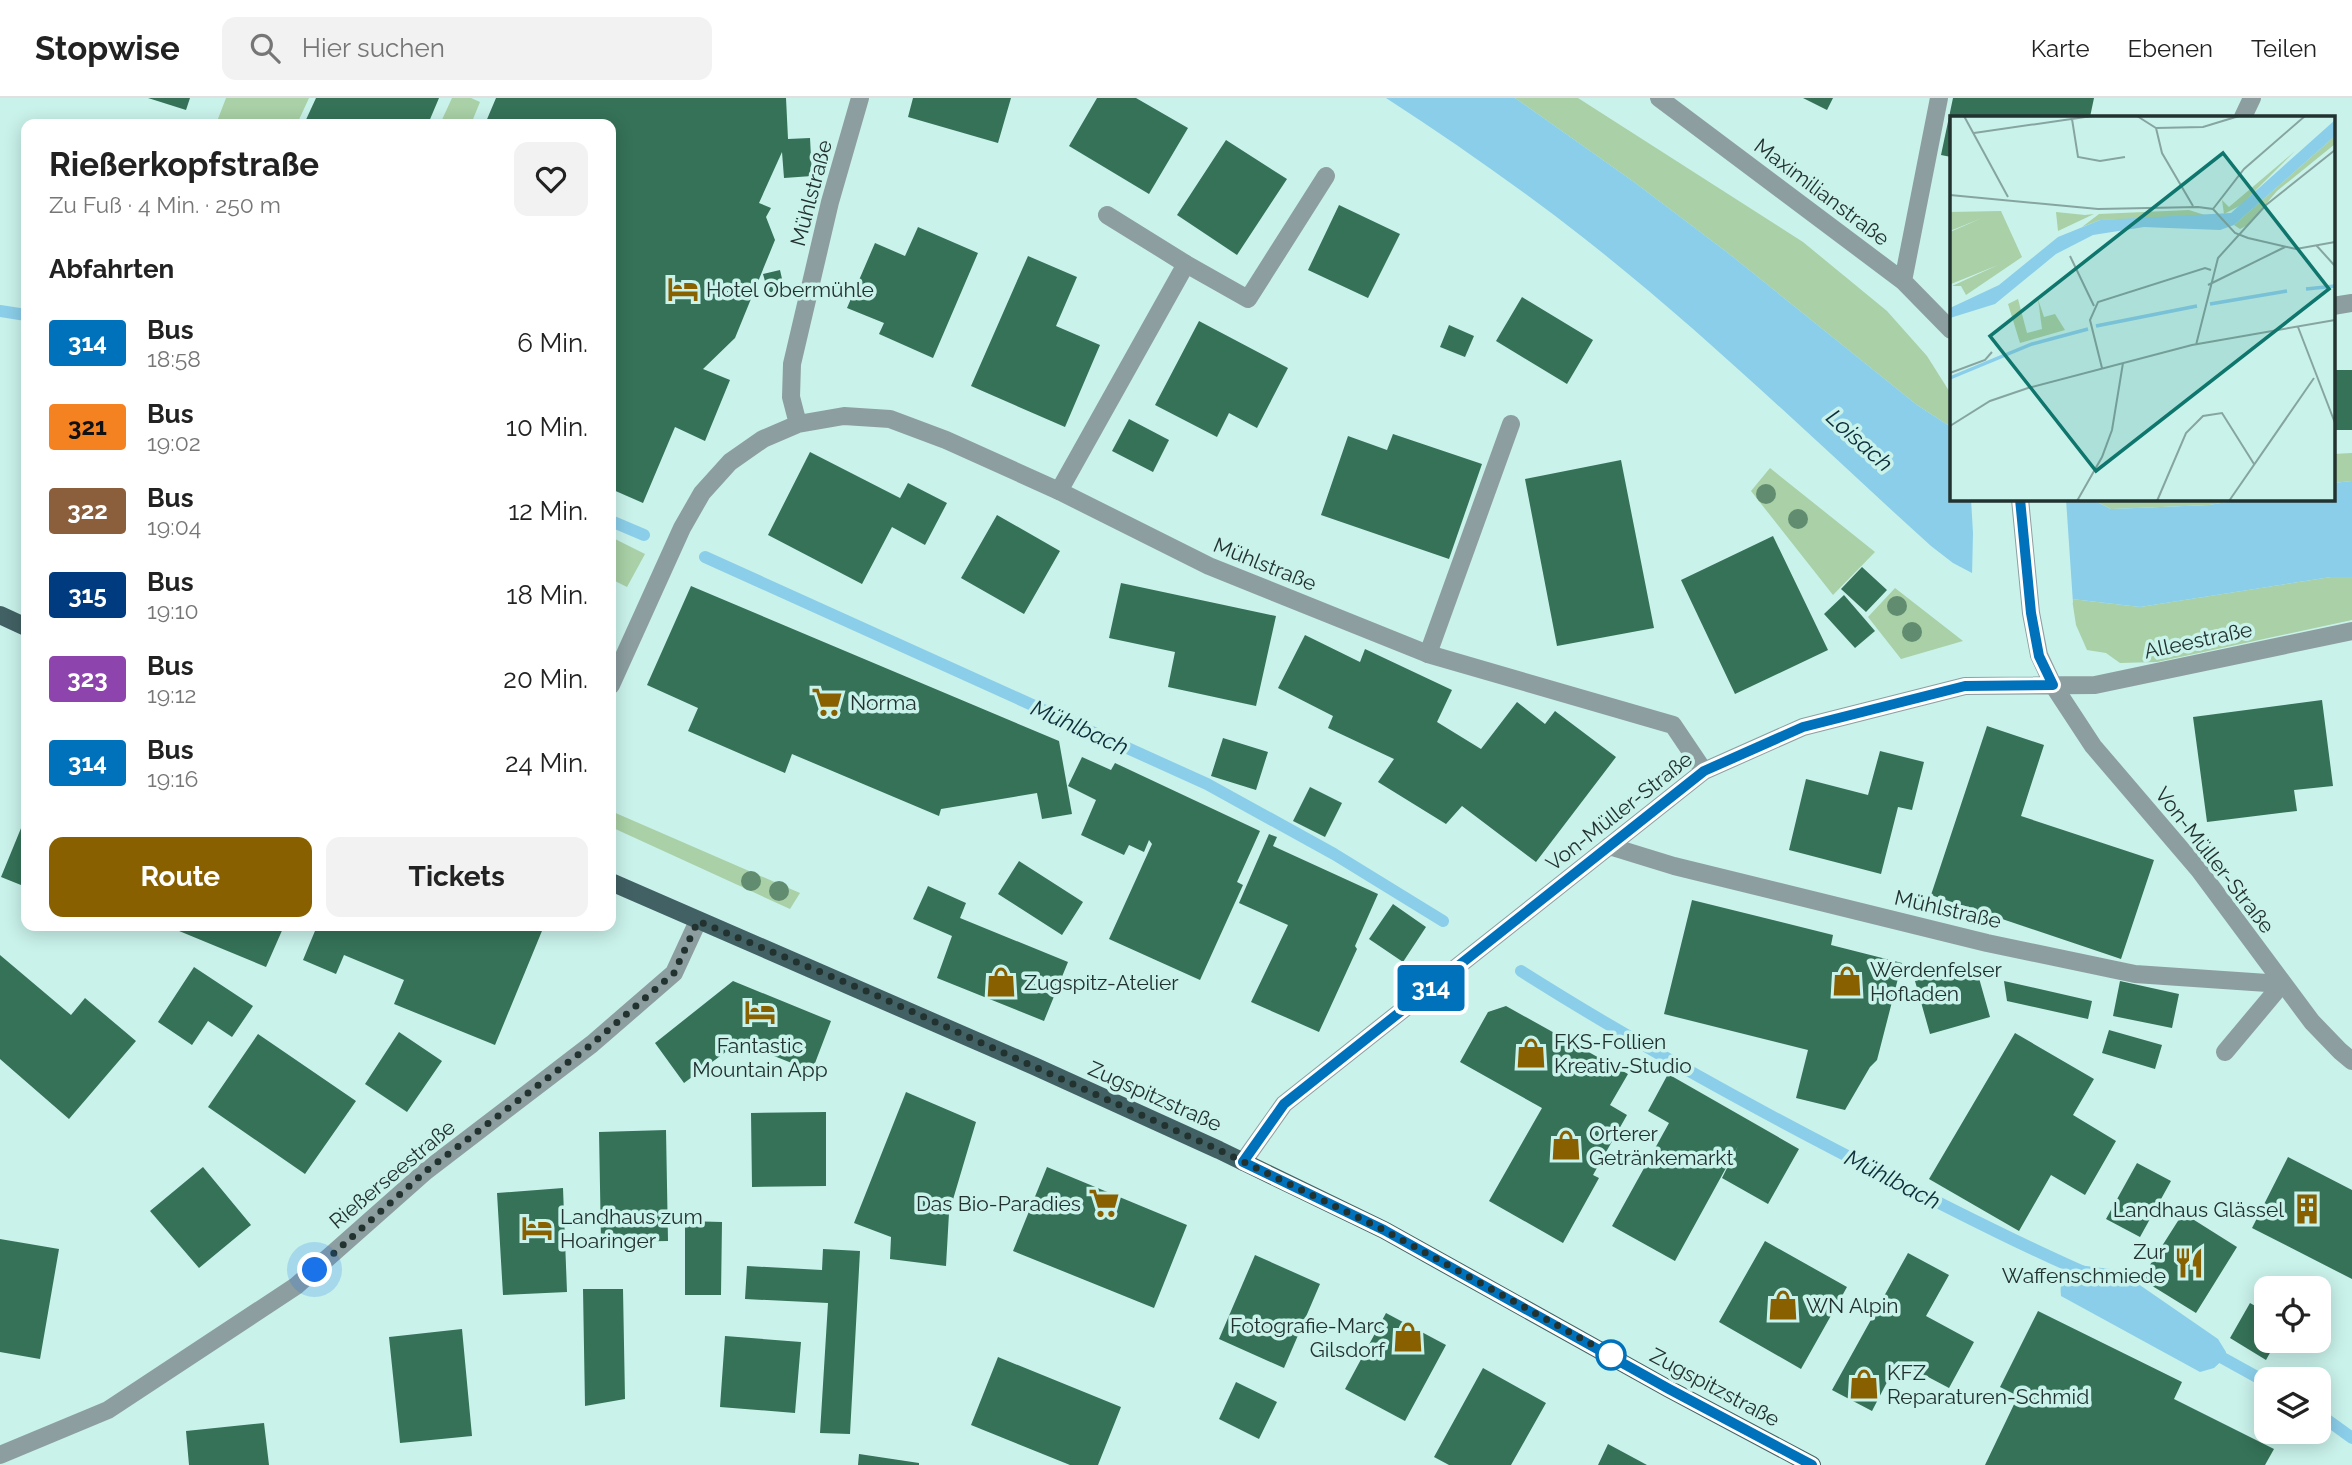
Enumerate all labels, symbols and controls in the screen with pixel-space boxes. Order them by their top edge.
search box [222,17,712,80]
text: Stopwise [35,29,180,68]
icon: search [246,29,284,67]
text: Hier suchen [302,33,445,63]
text: Karte [2031,34,2090,63]
text: Ebenen [2128,34,2213,63]
text: Teilen [2251,34,2317,63]
inset map [1950,116,2334,500]
street label: Maximilianstraße [1750,133,1894,251]
street label: Mühlstraße [785,137,837,249]
button: heart [514,142,588,216]
text: Rießerkopfstraße [49,145,319,184]
text: Zu Fuß · 4 Min. · 250 m [49,191,281,218]
text: Abfahrten [49,254,174,284]
hotel icon: Hotel Obermühle [666,272,700,306]
place label: Hotel Obermühle [706,277,874,302]
text: Bus [147,315,194,345]
text: 314 [68,328,107,357]
text: 6 Min. [517,328,588,358]
text: 18:58 [147,345,201,372]
text: Bus [147,399,194,429]
water label: Loisach [1821,403,1899,477]
text: 321 [68,412,107,441]
text: 10 Min. [506,412,588,442]
text: 19:02 [147,429,201,456]
text: Bus [147,483,194,513]
text: 322 [67,496,108,525]
text: 12 Min. [508,496,588,526]
text: 19:04 [147,513,201,540]
street label: Mühlstraße [1210,532,1320,596]
text: Bus [147,567,194,597]
text: 315 [68,580,107,609]
text: 18 Min. [506,580,588,610]
text: 19:10 [147,597,199,624]
street label: Alleestraße [2142,616,2254,664]
text: Bus [147,651,194,681]
text: 323 [67,664,108,693]
text: 20 Min. [503,664,588,694]
text: 19:12 [147,681,196,708]
supermarket icon: Norma [810,685,844,719]
place label: Norma [850,690,917,715]
water label: Mühlbach [1027,694,1133,760]
text: Bus [147,735,194,765]
street label: Von-Müller-Straße [1541,746,1697,876]
text: 314 [68,748,107,777]
text: 24 Min. [505,748,588,778]
text: 19:16 [147,765,198,792]
street label: Von-Müller-Straße [2150,782,2280,938]
button: Route [49,837,312,917]
button: Tickets [326,837,588,917]
street label: Mühlstraße [1892,885,2004,933]
place label: Werdenfelser Hofladen [1870,957,2003,1006]
shop icon: Werdenfelser Hofladen [1830,964,1864,998]
shop icon: Zugspitz-Atelier [984,965,1018,999]
line badge: 314 [1391,965,1471,1011]
place label: Zugspitz-Atelier [1024,970,1179,995]
text: 314 [1412,973,1450,1002]
hotel icon: Fantastic Mountain App [743,995,777,1029]
place label: FKS-Follien Kreativ-Studio [1554,1029,1692,1078]
place label: Fantastic Mountain App [692,1033,828,1082]
shop icon: FKS-Follien Kreativ-Studio [1514,1036,1548,1070]
street label: Zugspitzstraße [1084,1055,1226,1137]
street label: Rießerseestraße [324,1114,460,1234]
place label: Orterer Getränkemarkt [1589,1121,1733,1170]
shop icon: Orterer Getränkemarkt [1549,1128,1583,1162]
water label: Mühlbach [1841,1143,1945,1215]
supermarket icon: Das Bio-Paradies [1087,1186,1121,1220]
place label: Das Bio-Paradies [916,1191,1081,1216]
building icon: Landhaus Glässel [2290,1192,2324,1226]
place label: Landhaus Glässel [2113,1197,2284,1222]
place label: Landhaus zum Hoaringer [560,1204,703,1253]
hotel icon: Landhaus zum Hoaringer [520,1211,554,1245]
place label: Zur Waffenschmiede [2002,1239,2167,1288]
restaurant icon: Zur Waffenschmiede [2172,1246,2206,1280]
your location [297,1252,332,1287]
map controls [2254,1276,2331,1444]
button: locate [2254,1276,2331,1353]
shop icon: WN Alpin [1766,1288,1800,1322]
place label: WN Alpin [1806,1293,1899,1318]
place label: Fotografie-Marc Gilsdorf [1230,1313,1386,1362]
shop icon: Fotografie-Marc Gilsdorf [1391,1320,1425,1354]
unlabelled marker [1596,1340,1626,1370]
street label: Zugspitzstraße [1646,1342,1784,1432]
place label: KFZ Reparaturen-Schmid [1887,1360,2089,1409]
shop icon: KFZ Reparaturen-Schmid [1847,1367,1881,1401]
button: layers [2254,1367,2331,1444]

